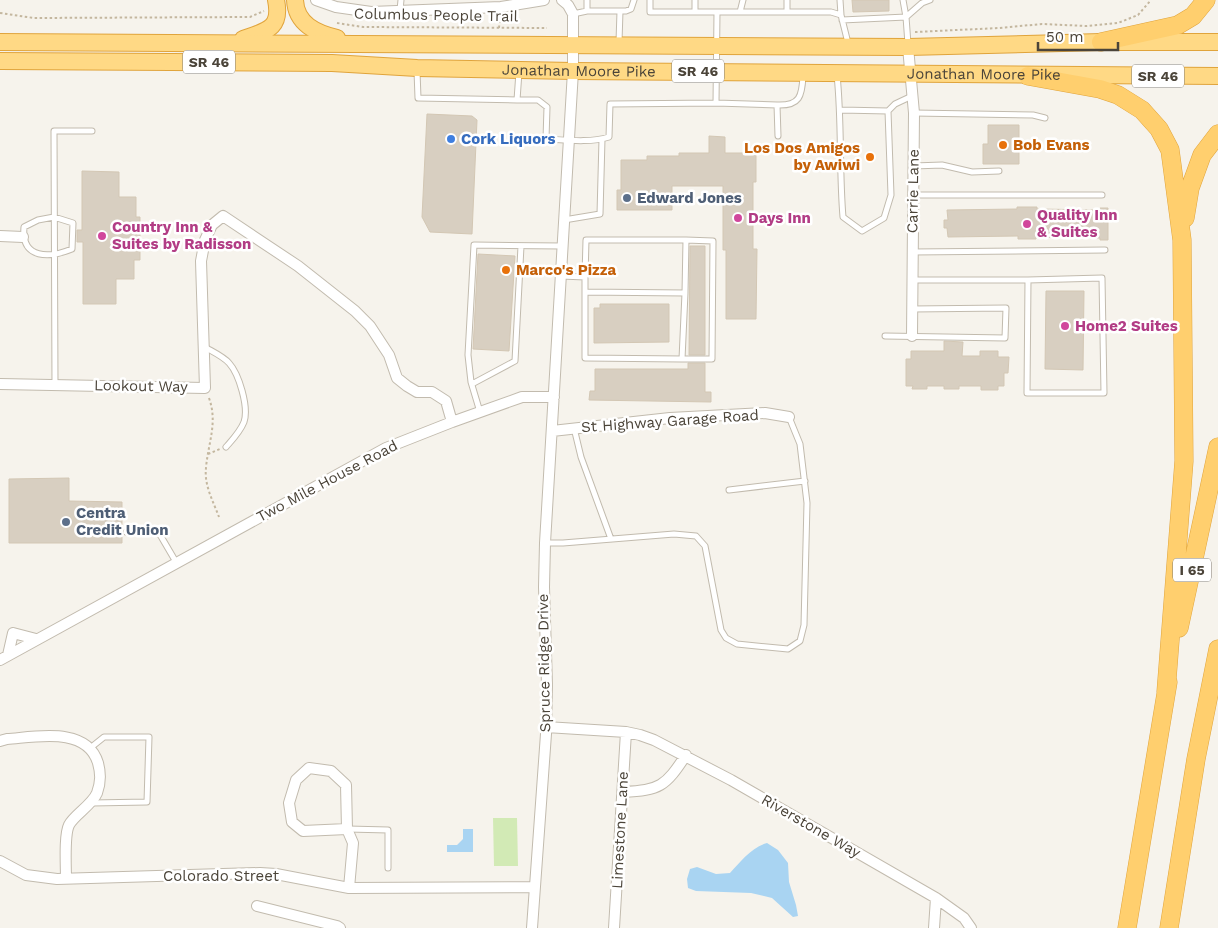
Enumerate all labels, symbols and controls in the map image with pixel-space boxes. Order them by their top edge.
street label: Columbus People Trail [354,5,519,25]
scale bar [1038,20,1118,52]
text: 50 m [1046,28,1083,46]
road number: SR 46 [183,51,235,74]
road number: SR 46 [672,59,724,82]
street label: Jonathan Moore Pike [502,61,656,81]
road number: SR 46 [1132,64,1184,88]
street label: Jonathan Moore Pike [907,65,1061,84]
place label: Cork Liquors [461,130,555,148]
marker: Cork Liquors [445,133,457,145]
place label: Bob Evans [1013,136,1089,154]
place label: Los Dos Amigos by Awiwi [744,139,860,174]
marker: Bob Evans [997,139,1009,151]
street label: Carrie Lane [903,149,923,233]
marker: Los Dos Amigos by Awiwi [864,151,876,163]
place label: Edward Jones [637,189,742,207]
marker: Edward Jones [621,192,633,204]
place label: Quality Inn & Suites [1037,206,1118,241]
place label: Days Inn [748,209,811,227]
marker: Days Inn [732,212,744,224]
place label: Country Inn & Suites by Radisson [112,218,251,253]
marker: Quality Inn & Suites [1021,218,1033,230]
marker: Country Inn & Suites by Radisson [96,230,108,242]
place label: Marco's Pizza [516,261,617,279]
marker: Marco's Pizza [500,264,512,276]
place label: Home2 Suites [1075,317,1178,335]
marker: Home2 Suites [1059,320,1071,332]
street label: Lookout Way [94,376,188,396]
street label: St Highway Garage Road [580,406,760,436]
street label: Two Mile House Road [253,436,401,526]
place label: Centra Credit Union [76,504,168,539]
marker: Centra Credit Union [60,516,72,528]
road number: I 65 [1173,558,1211,582]
street label: Spruce Ridge Drive [534,593,554,733]
street label: Limestone Lane [608,771,632,889]
street label: Riverstone Way [758,790,864,862]
street label: Colorado Street [163,867,280,885]

